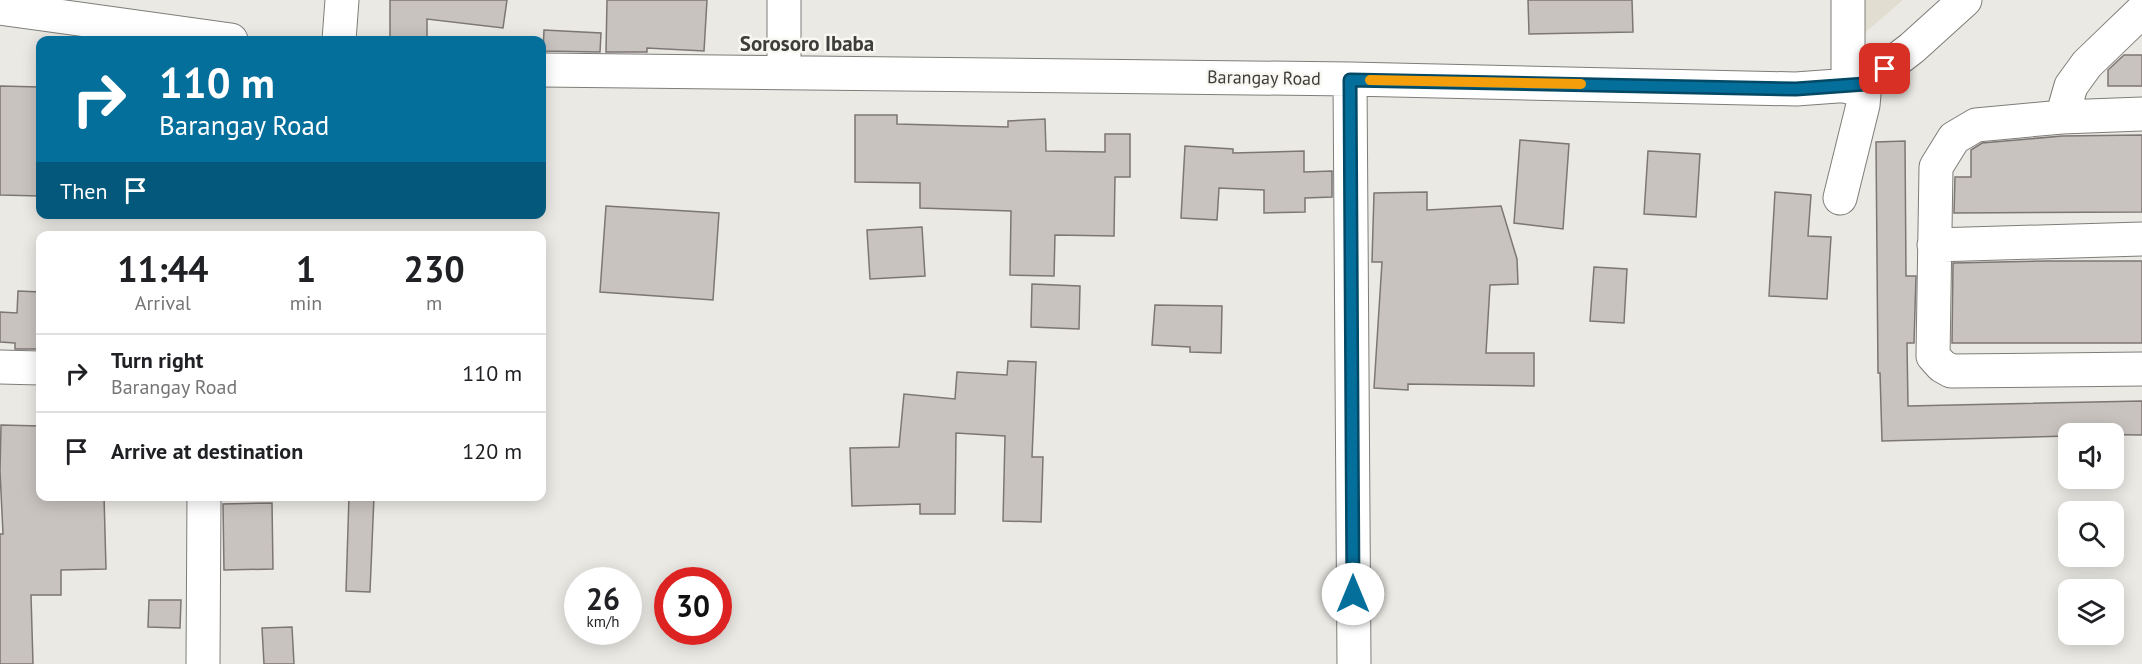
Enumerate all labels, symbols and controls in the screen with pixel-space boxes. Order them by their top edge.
district label: Sorosoro Ibaba [740,30,874,57]
pin [1859,43,1910,94]
icon: arrive [1868,52,1901,85]
text: 110 m [159,55,275,110]
icon: right [60,60,138,138]
street label: Barangay Road [1207,65,1321,90]
text: Barangay Road [159,108,329,142]
icon: arrive [119,174,152,207]
text: Then [60,177,107,205]
text: 11:44 [117,245,209,292]
text: 1 [296,245,316,292]
text: 230 [404,245,465,292]
text: Arrival [135,290,191,316]
text: min [290,290,322,316]
text: m [426,290,442,316]
text: Turn right [111,346,203,374]
icon: right [60,357,93,390]
text: 110 m [462,359,522,387]
text: Barangay Road [111,374,237,400]
map controls [2058,423,2124,645]
button: sound [2058,423,2124,489]
icon: arrive [60,435,93,468]
text: Arrive at destination [111,437,303,465]
text: 120 m [462,437,522,465]
button: search [2058,501,2124,567]
position arrow [1321,562,1385,626]
speed limit sign: 30 [654,567,732,645]
text: 26 [586,579,620,618]
button: layers [2058,579,2124,645]
text: km/h [587,612,619,631]

